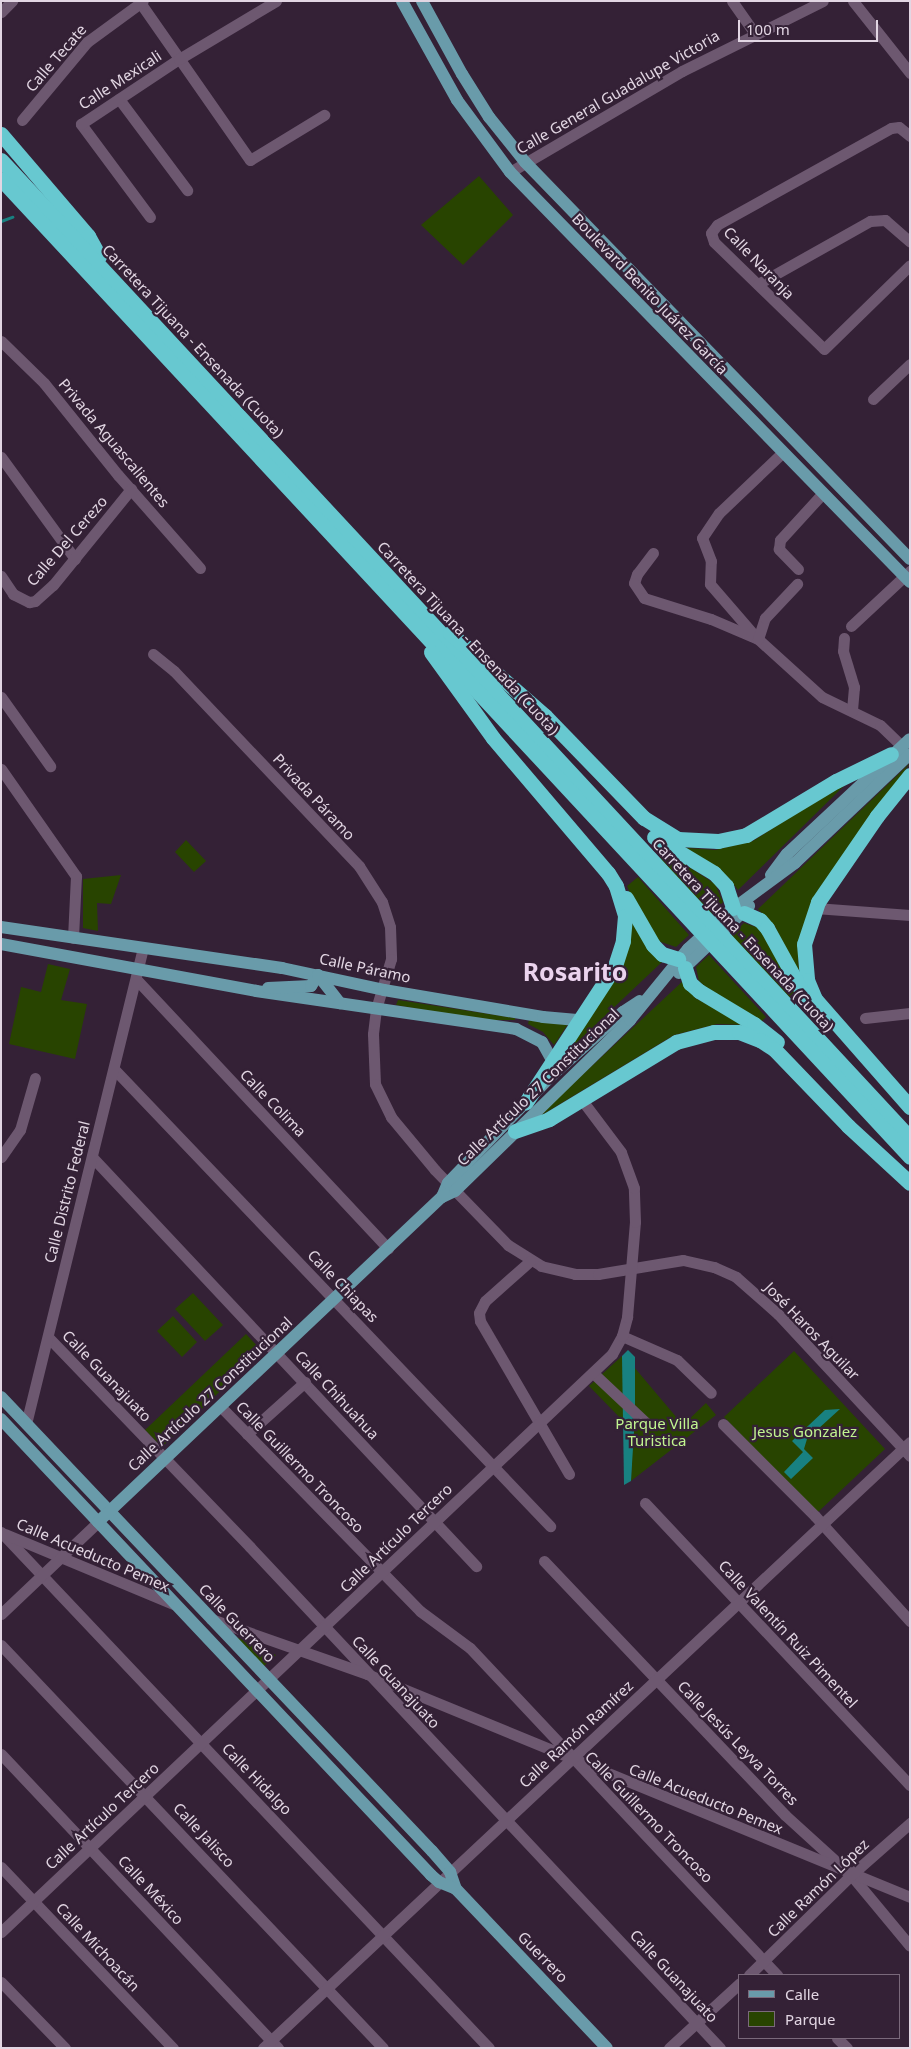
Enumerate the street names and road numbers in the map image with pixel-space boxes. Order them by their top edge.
street label: Calle Tecate [22,21,90,95]
street label: Calle General Guadalupe Victoria [513,26,723,158]
street label: Calle Mexicali [75,47,165,113]
street label: Boulevard Benito Juárez García [568,210,732,378]
street label: Calle Naranja [720,223,798,303]
street label: Carretera Tijuana - Ensenada (Cuota) [99,241,287,441]
street label: Privada Aguascalientes [55,375,173,511]
street label: Calle Del Cerezo [23,492,111,590]
street label: Carretera Tijuana - Ensenada (Cuota) [374,538,562,738]
street label: Privada Páramo [269,750,359,844]
street label: Carretera Tijuana - Ensenada (Cuota) [649,835,837,1035]
street label: Calle Páramo [318,950,412,986]
street label: Calle Artículo 27 Constitucional [453,1005,623,1169]
street label: Calle Colima [236,1066,310,1140]
street label: Calle Distrito Federal [41,1119,93,1265]
street label: Calle Chiapas [304,1246,382,1326]
street label: José Haros Aguilar [761,1278,863,1384]
street label: Calle Artículo 27 Constitucional [124,1313,296,1475]
street label: Calle Guanajuato [59,1326,155,1426]
street label: Calle Chihuahua [291,1347,383,1443]
street label: Calle Guillermo Troncoso [232,1398,368,1536]
street label: Calle Artículo Tercero [336,1480,456,1596]
street label: Calle Acueducto Pemex [14,1515,172,1595]
street label: Calle Valentín Ruiz Pimentel [715,1557,861,1711]
street label: Calle Guerrero [195,1580,279,1666]
street label: Calle Guanajuato [348,1632,444,1732]
street label: Calle Ramón Ramírez [515,1677,637,1791]
street label: Calle Jesús Leyva Torres [674,1677,802,1809]
street label: Calle Hidalgo [218,1739,296,1819]
street label: Calle Guillermo Troncoso [581,1748,717,1886]
street label: Calle Artículo Tercero [42,1759,162,1873]
street label: Calle Acueducto Pemex [626,1760,786,1838]
street label: Calle Jalisco [170,1799,238,1871]
street label: Calle Ramón López [764,1835,872,1941]
street label: Calle México [114,1852,188,1928]
street label: Calle Michoacán [52,1899,144,1995]
street label: Calle Guanajuato [626,1926,722,2026]
street label: Guerrero [514,1928,572,1986]

